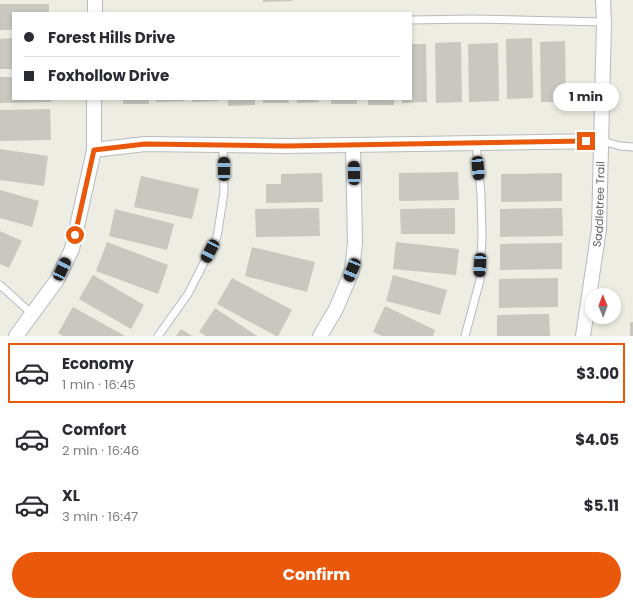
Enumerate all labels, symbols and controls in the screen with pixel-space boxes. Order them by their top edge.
text: Forest Hills Drive [48,27,175,48]
text: Foxhollow Drive [48,65,169,86]
callout: 1 min [553,83,619,111]
text: 1 min [569,87,603,106]
route end [577,132,595,150]
car [471,156,485,180]
car [218,157,230,181]
car [348,161,360,185]
street label: Saddletree Trail [588,161,609,248]
route start [66,226,84,244]
car [199,238,221,264]
car [473,253,487,277]
car [51,256,73,282]
car [342,257,362,283]
north arrow [585,288,621,324]
map controls [585,288,621,324]
text: Economy [62,353,134,374]
icon: car [14,355,50,391]
text: $3.00 [576,363,619,384]
text: 1 min · 16:45 [62,375,136,394]
text: Comfort [62,419,126,440]
icon: car [14,421,50,457]
text: $4.05 [575,429,619,450]
text: 2 min · 16:46 [62,441,139,460]
text: XL [62,485,80,506]
icon: car [14,487,50,523]
text: $5.11 [584,495,619,516]
text: 3 min · 16:47 [62,507,138,526]
button: Confirm [12,552,621,598]

